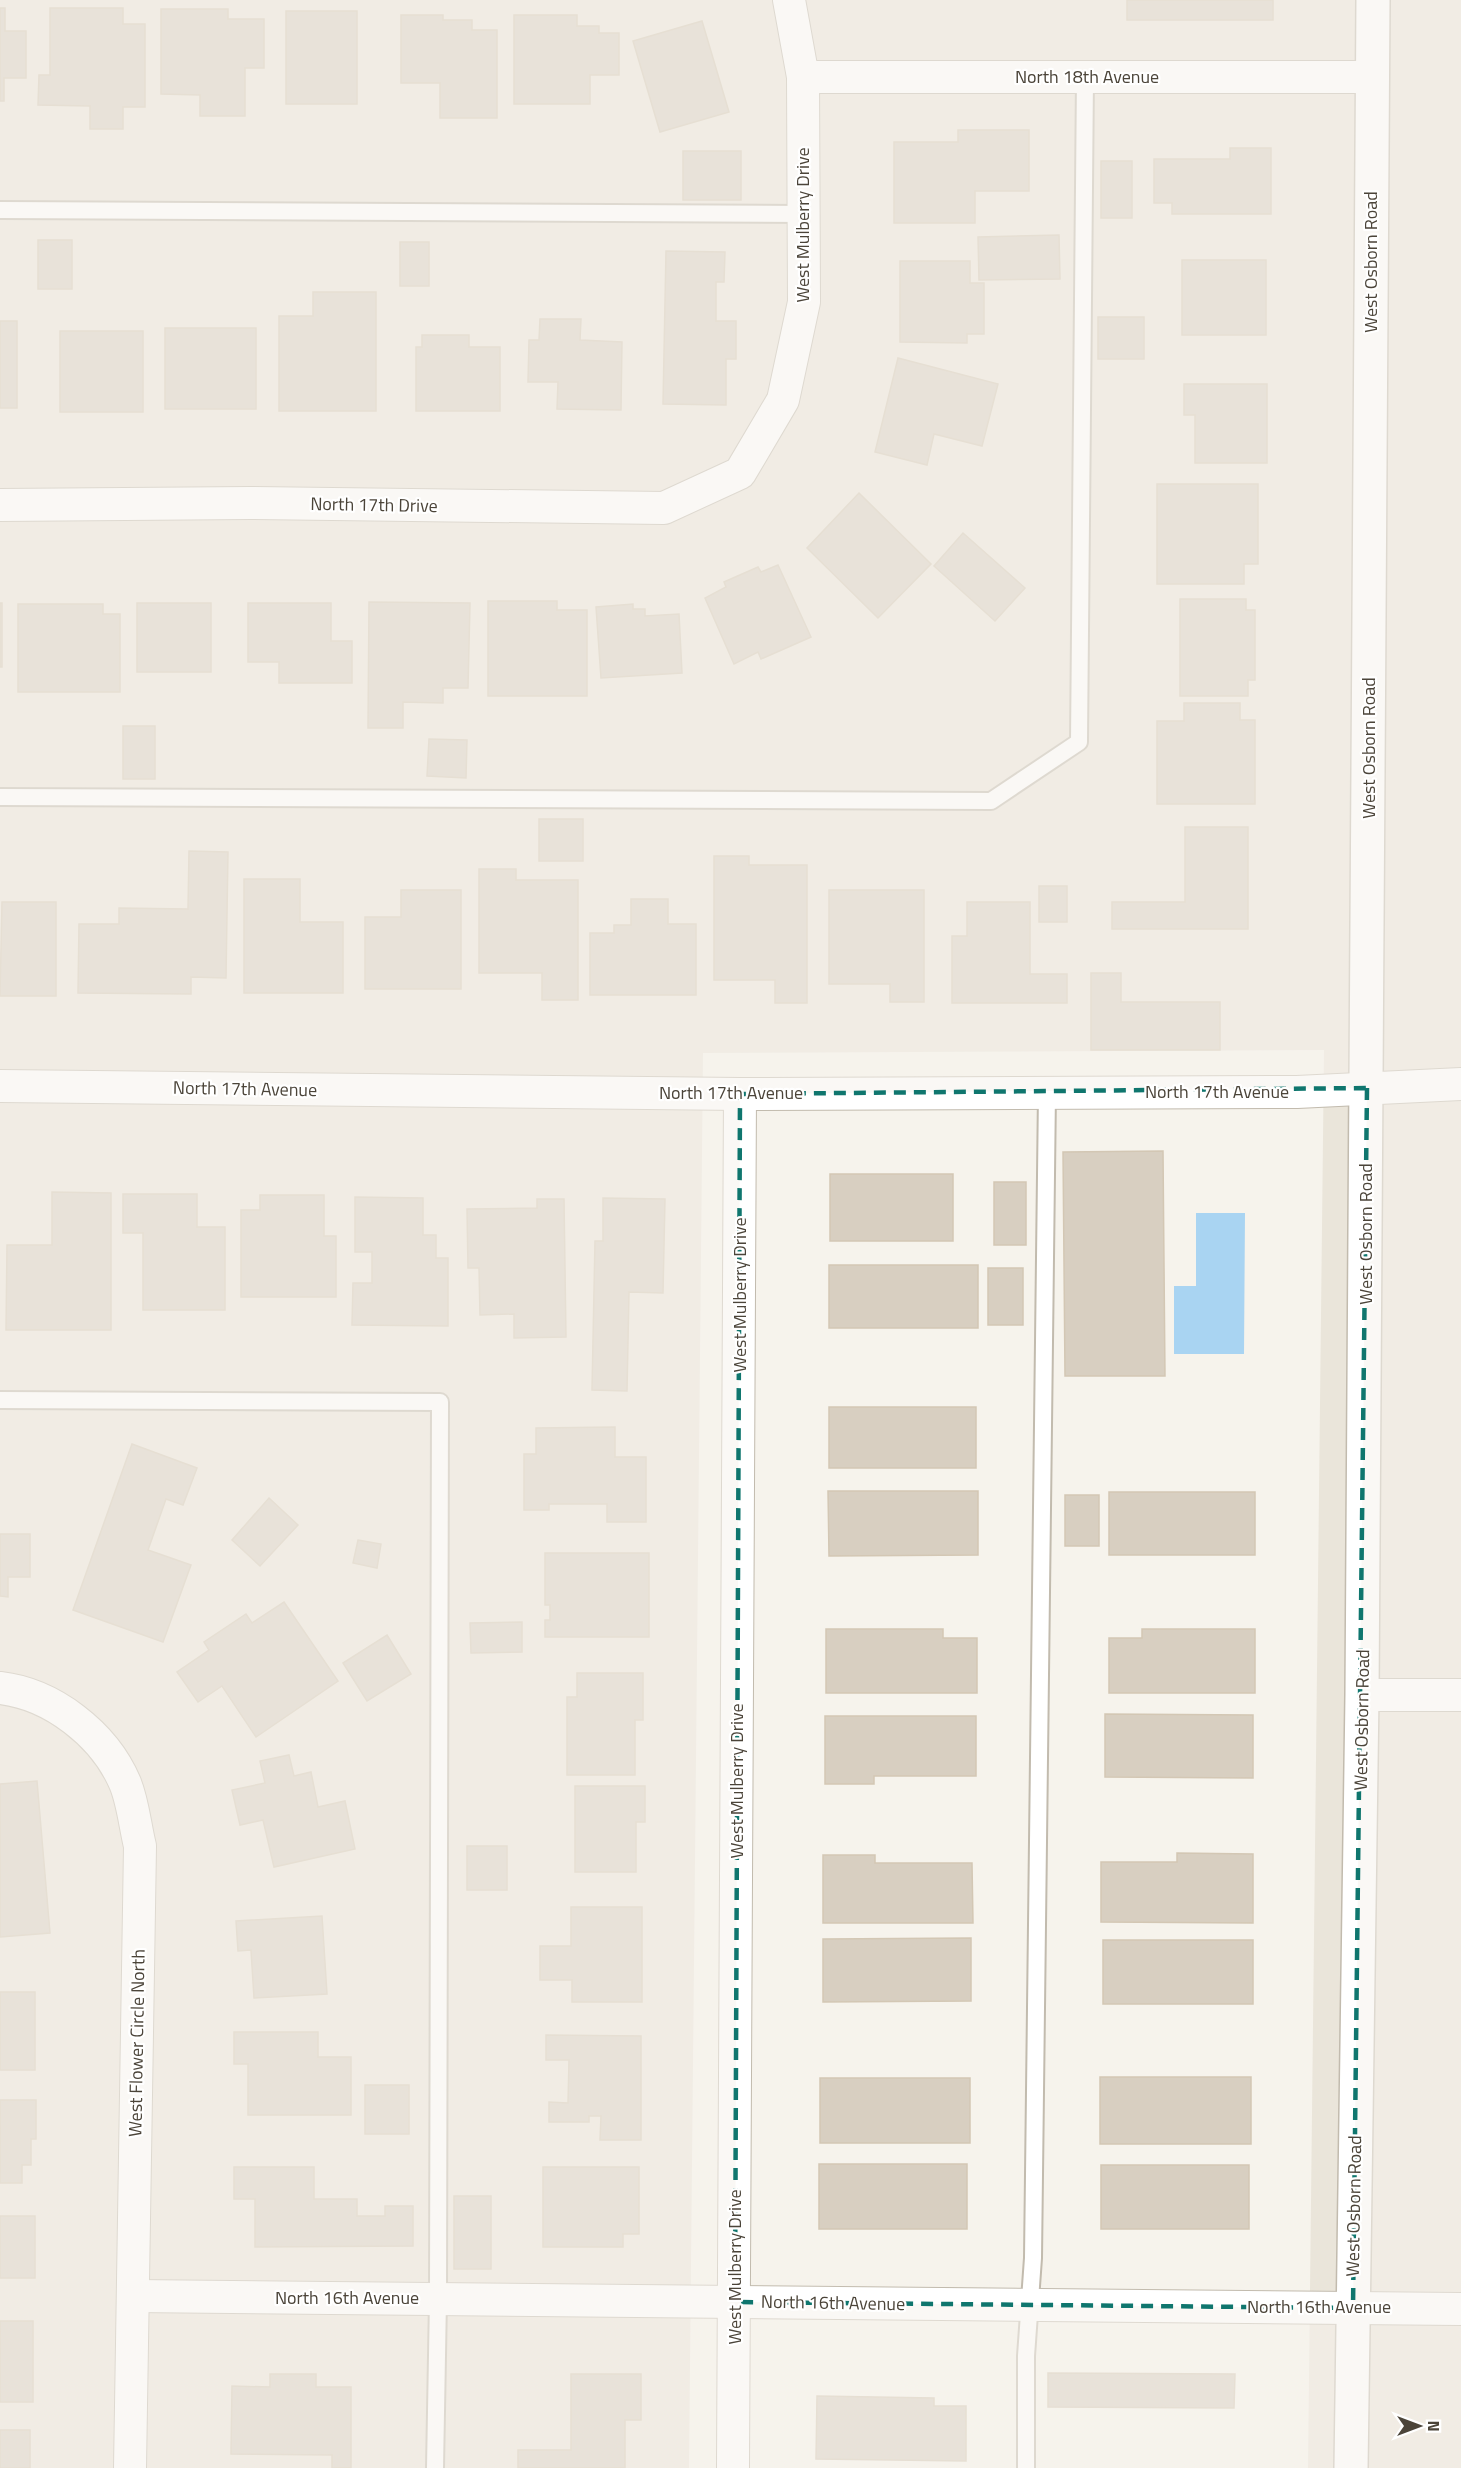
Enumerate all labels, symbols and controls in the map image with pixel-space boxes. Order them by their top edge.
street label: North 18th Avenue [1015,63,1159,90]
street label: West Mulberry Drive [789,147,816,303]
street label: West Osborn Road [1357,191,1384,333]
street label: North 17th Drive [310,490,438,519]
street label: West Osborn Road [1355,677,1382,819]
street label: North 17th Avenue [173,1074,317,1103]
street label: North 17th Avenue [1145,1078,1289,1105]
street label: North 17th Avenue [659,1079,803,1106]
street label: West Osborn Road [1352,1163,1379,1305]
street label: West Mulberry Drive [726,1217,753,1373]
street label: West Osborn Road [1347,1649,1376,1791]
street label: West Mulberry Drive [723,1703,750,1859]
street label: West Flower Circle North [121,1949,152,2137]
street label: West Osborn Road [1339,2135,1368,2277]
street label: West Mulberry Drive [721,2189,748,2345]
street label: North 16th Avenue [275,2284,419,2311]
street label: North 16th Avenue [761,2288,905,2317]
street label: North 16th Avenue [1247,2293,1391,2320]
north arrow [1389,2396,1449,2456]
text: N [1422,2420,1446,2432]

